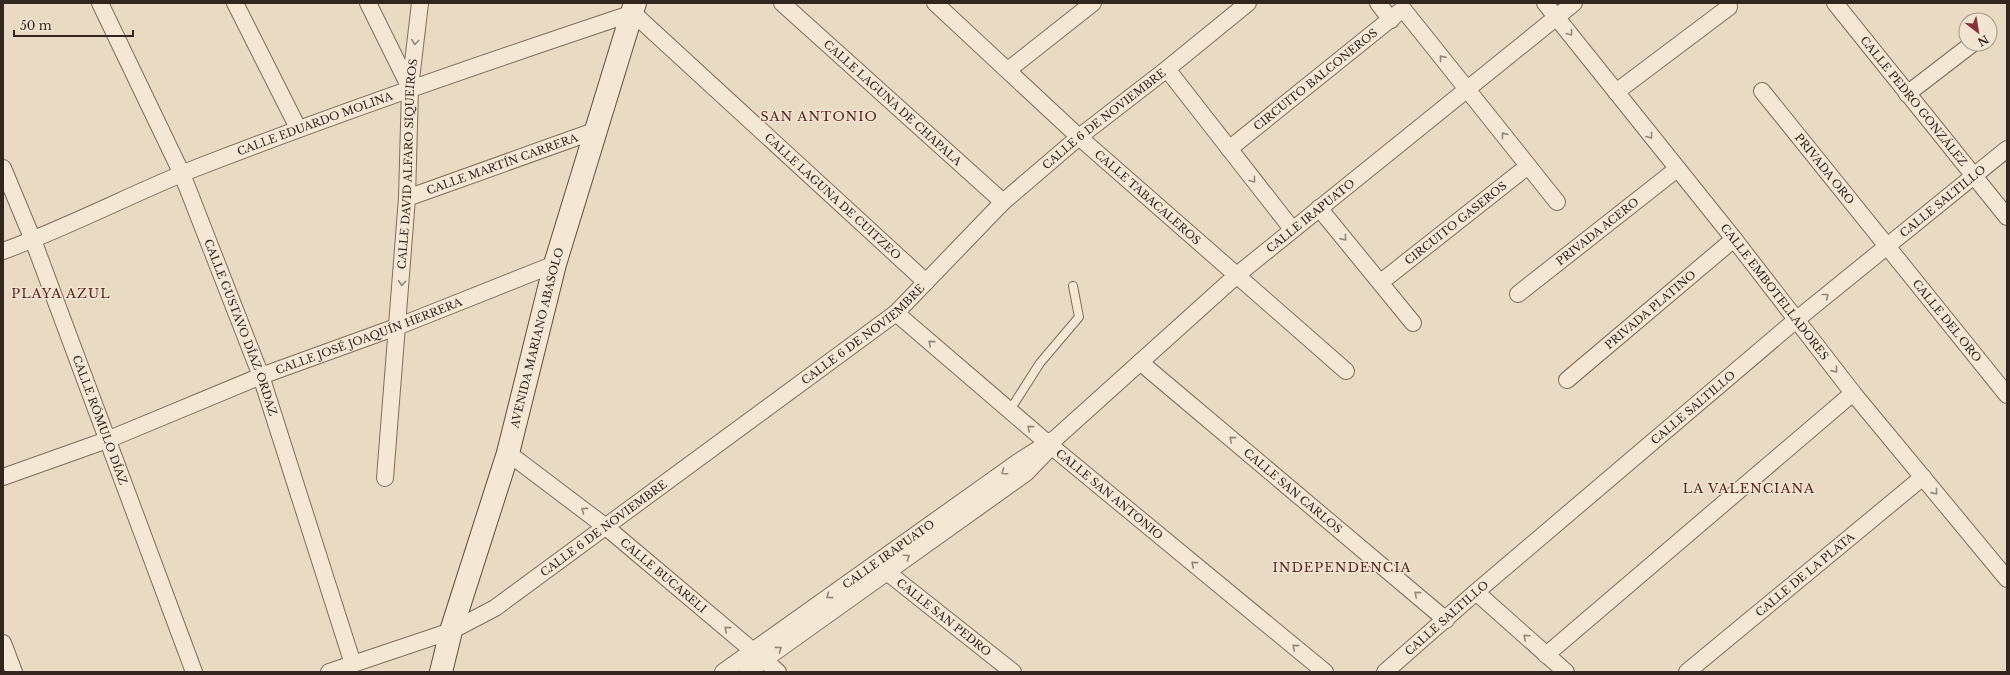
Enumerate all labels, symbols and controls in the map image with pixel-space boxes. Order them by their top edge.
scale bar [14,12,133,38]
north arrow [1958,12,1998,52]
text: 50 m [20,18,52,33]
street label: CIRCUITO BALCONEROS [1251,25,1380,133]
one-way arrow [1565,29,1572,36]
text: N [1975,32,1991,50]
street label: CALLE PEDRO GONZÁLEZ [1857,33,1970,169]
street label: CALLE LAGUNA DE CHAPALA [821,37,965,169]
one-way arrow [411,39,420,45]
one-way arrow [1440,55,1447,62]
street label: CALLE DAVID ALFARO SIQUEIROS [394,58,420,270]
street label: CALLE 6 DE NOVIEMBRE [1039,66,1168,172]
street label: CALLE EDUARDO MOLINA [235,89,395,159]
district label: SAN ANTONIO [760,108,878,125]
street label: CALLE MARTÍN CARRERA [425,130,580,197]
street label: CALLE LAGUNA DE CUITZEO [762,130,904,262]
one-way arrow [1646,131,1653,138]
street label: PRIVADA ORO [1792,131,1857,207]
one-way arrow [1502,133,1509,140]
street label: CALLE TABACALEROS [1092,147,1204,247]
street label: CALLE SALTILLO [1897,162,1989,240]
one-way arrow [1249,176,1256,183]
street label: CALLE IRAPUATO [1263,176,1358,256]
street label: CIRCUITO GASEROS [1402,179,1509,268]
street label: PRIVADA ACERO [1553,195,1642,268]
street label: CALLE EMBOTELLADORES [1718,221,1832,363]
one-way arrow [1340,233,1347,240]
street label: CALLE GUSTAVO DÍAZ ORDAZ [201,237,280,418]
street label: AVENIDA MARIANO ABASOLO [507,246,567,430]
street label: PRIVADA PLATINO [1602,267,1699,352]
street label: CALLE DEL ORO [1910,277,1985,365]
one-way arrow [397,280,406,286]
street label: CALLE 6 DE NOVIEMBRE [798,281,927,387]
district label: PLAYA AZUL [11,285,111,302]
one-way arrow [1822,294,1829,301]
street label: CALLE JOSÉ JOAQUÍN HERRERA [273,295,464,377]
one-way arrow [929,340,936,347]
street label: CALLE RÓMULO DÍAZ [70,353,131,487]
one-way arrow [1830,365,1837,372]
street label: CALLE SALTILLO [1648,368,1738,447]
one-way arrow [1027,425,1035,432]
one-way arrow [1229,436,1236,443]
street label: CALLE SAN CARLOS [1241,445,1345,536]
street label: CALLE SAN ANTONIO [1053,446,1166,542]
one-way arrow [1001,467,1008,474]
street label: CALLE 6 DE NOVIEMBRE [537,477,669,579]
district label: LA VALENCIANA [1683,480,1815,497]
one-way arrow [1930,487,1937,494]
one-way arrow [581,508,588,515]
street label: CALLE IRAPUATO [840,517,937,592]
street label: CALLE DE LA PLATA [1753,529,1858,620]
street label: CALLE BUCARELI [617,535,710,616]
one-way arrow [903,554,910,562]
district label: INDEPENDENCIA [1272,559,1412,576]
one-way arrow [1192,562,1199,569]
street label: CALLE SAN PEDRO [894,575,994,659]
street label: CALLE SALTILLO [1402,578,1491,658]
one-way arrow [826,591,833,599]
one-way arrow [1414,592,1421,599]
one-way arrow [725,626,732,633]
one-way arrow [1523,634,1531,641]
one-way arrow [1292,645,1299,652]
one-way arrow [774,647,781,654]

